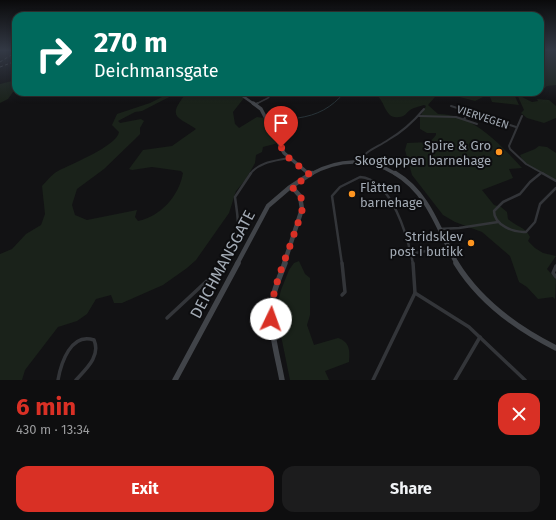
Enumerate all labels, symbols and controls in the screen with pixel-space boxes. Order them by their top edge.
text: 270 m [94,26,168,59]
icon: right [28,28,80,80]
text: Deichmansgate [94,60,219,82]
street label: VIERVEGEN [455,103,511,132]
pin [264,106,298,147]
icon: arrive [270,112,292,134]
place label: Spire & Gro Skogtoppen barnehage [355,138,491,168]
marker: Spire & Gro Skogtoppen barnehage [494,147,504,157]
place label: Flåtten barnehage [360,180,423,210]
marker: Flåtten barnehage [347,189,357,199]
street label: DEICHMANSGATE [186,207,259,322]
place label: Stridsklev post i butikk [389,229,464,259]
marker: Stridsklev post i butikk [466,238,476,248]
position arrow [250,298,292,340]
text: 6 min [16,393,76,421]
button: close [498,393,540,435]
text: 430 m · 13:34 [16,422,90,437]
button: Exit [16,466,274,512]
button: Share [282,466,540,512]

